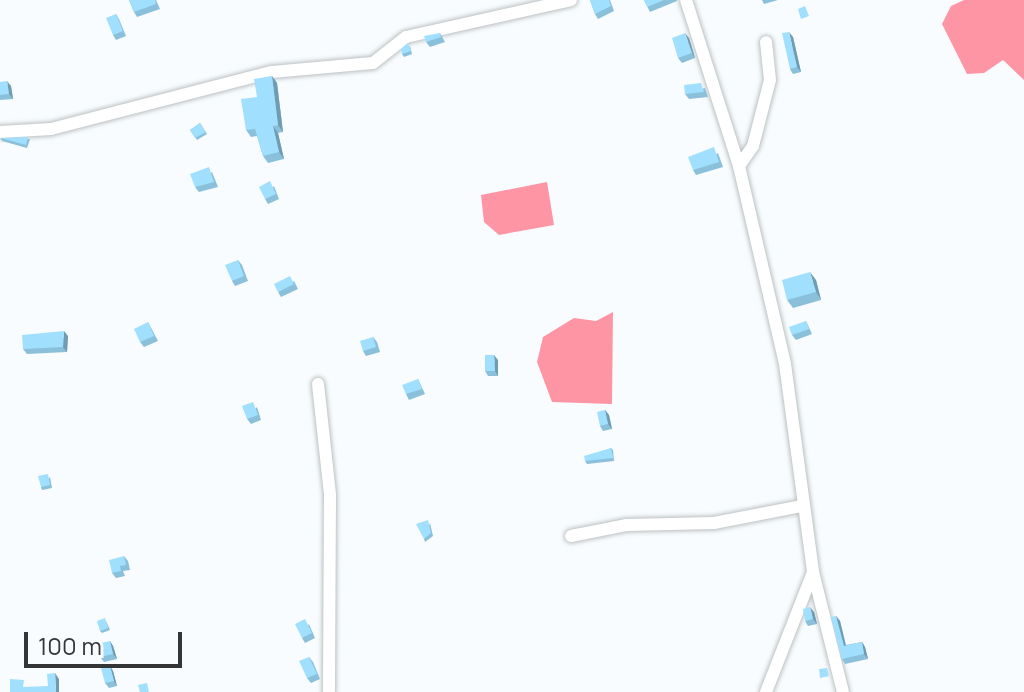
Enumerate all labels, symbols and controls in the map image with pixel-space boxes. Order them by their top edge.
scale bar [28,616,186,666]
text: 100 m [38,629,102,662]

